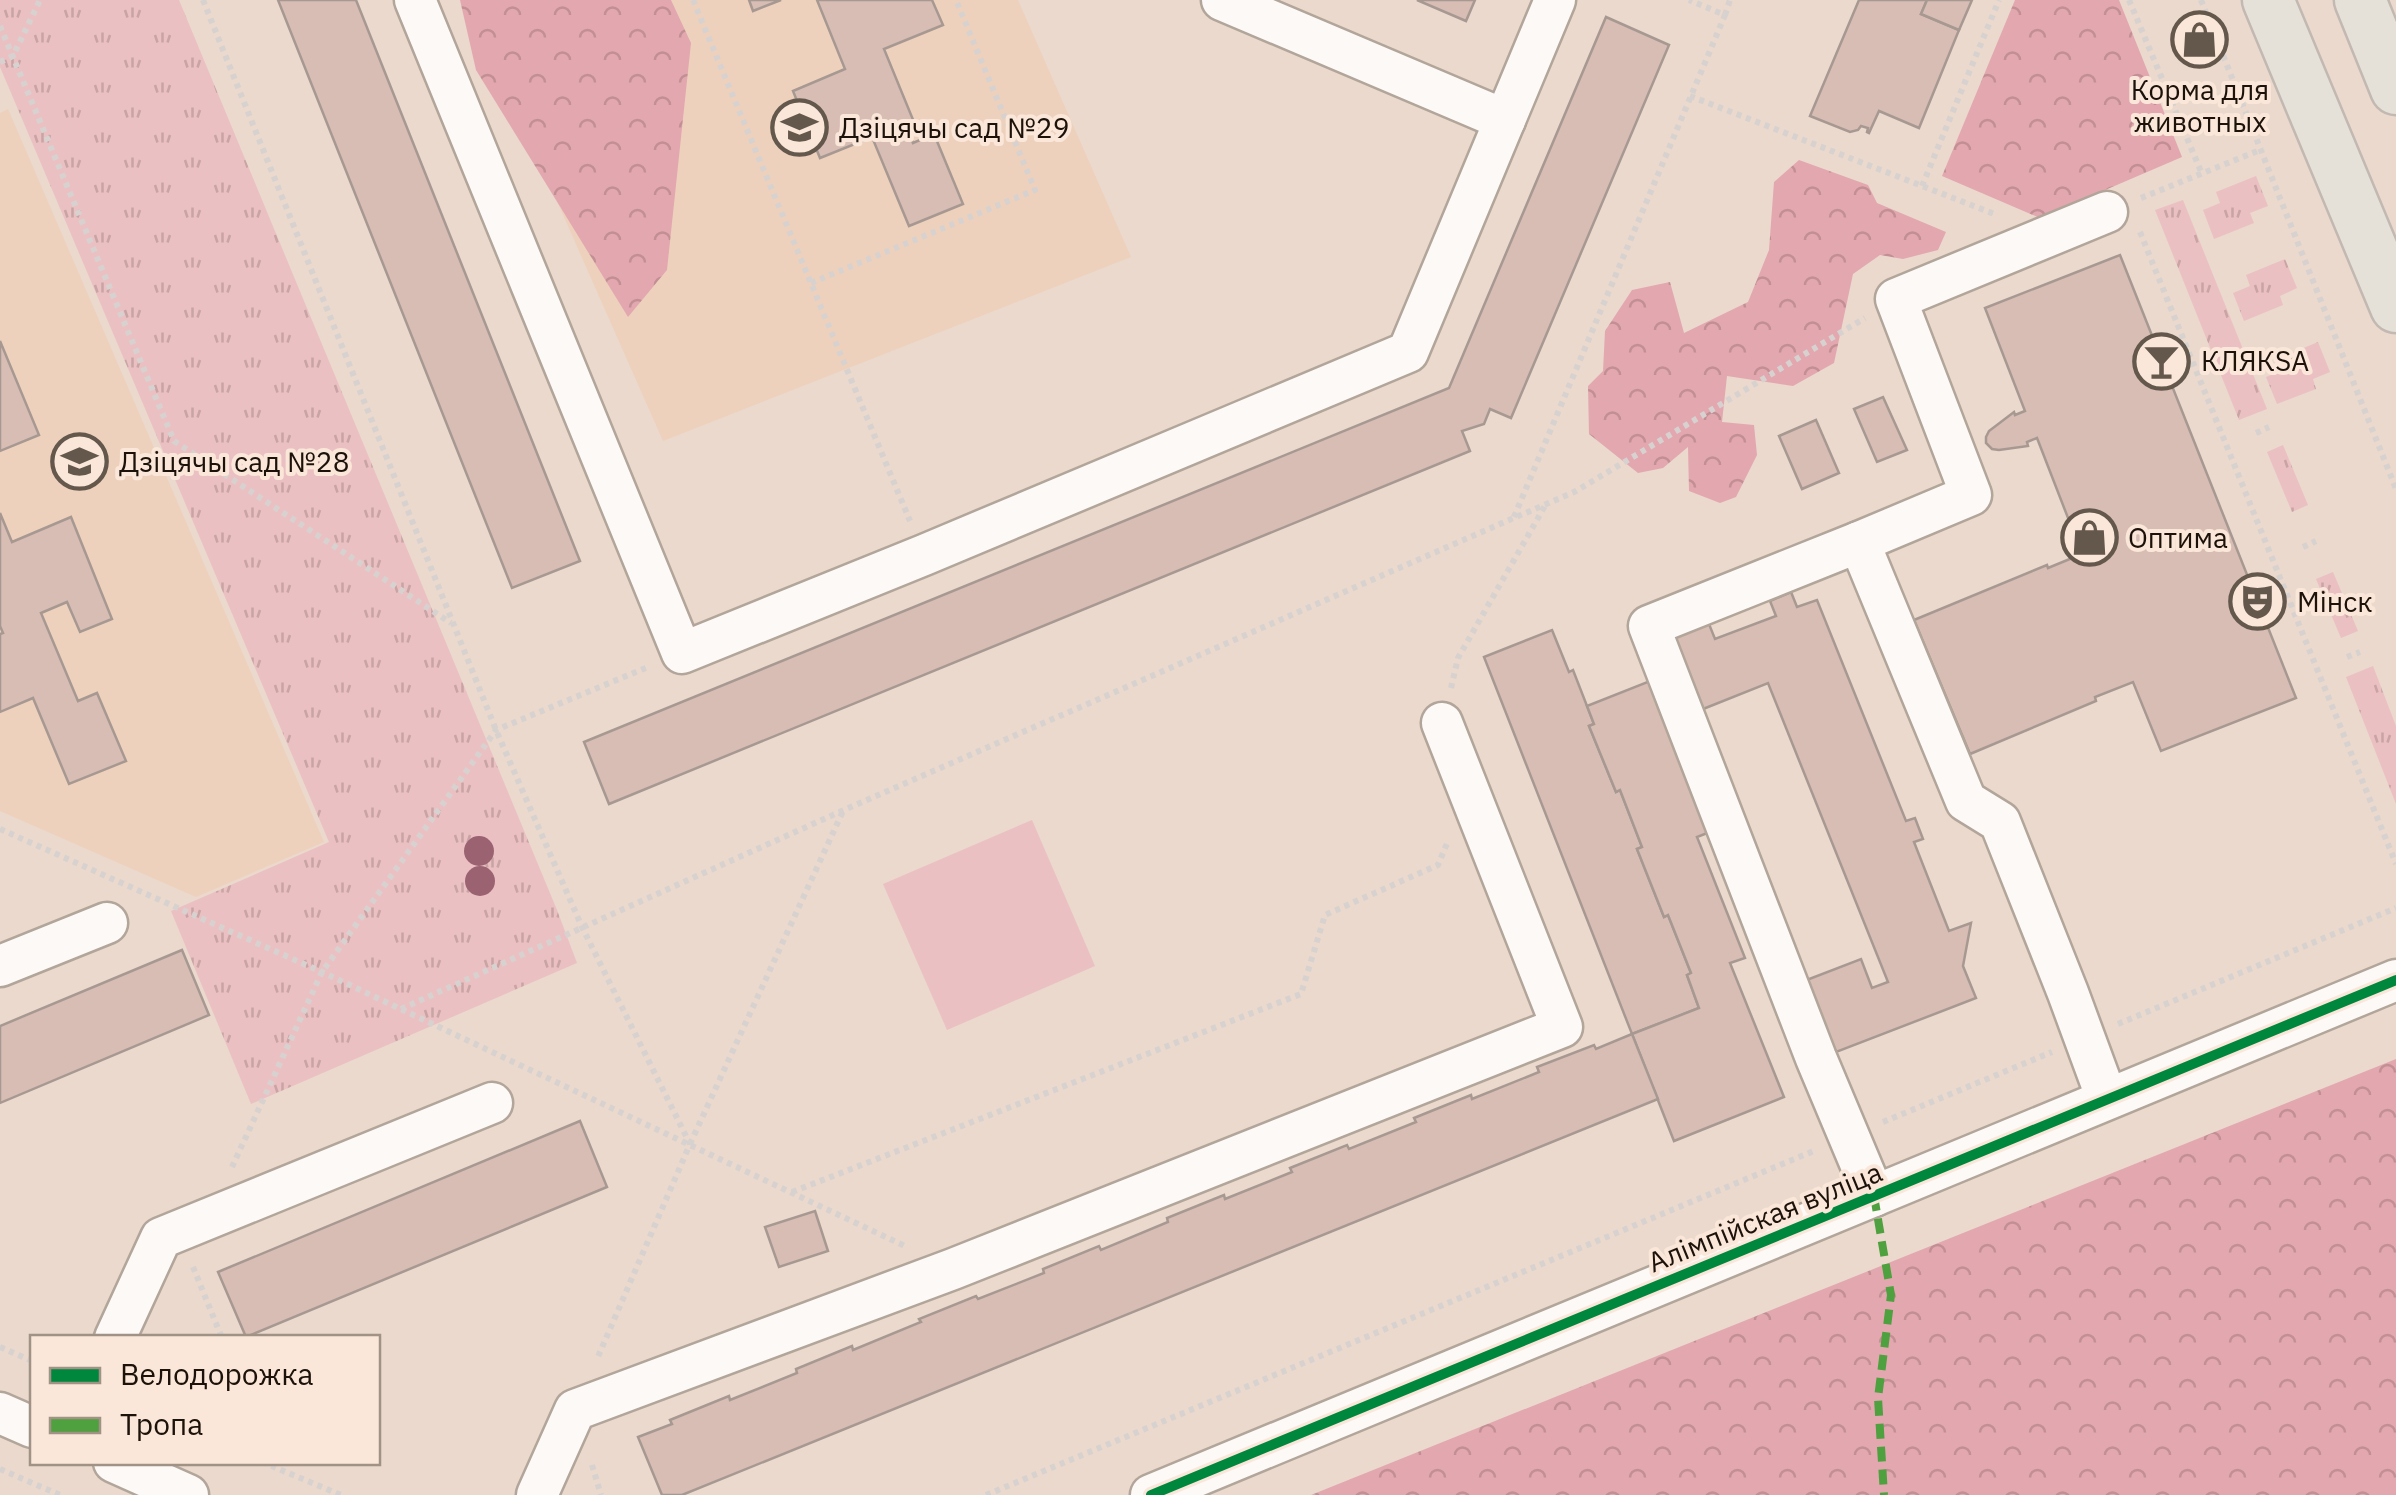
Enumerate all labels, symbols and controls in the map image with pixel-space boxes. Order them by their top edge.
shop icon: Корма для животных [2170,9,2230,69]
place label: Корма для животных [2131,71,2269,140]
school or university icon: Дзіцячы сад №29 [770,98,830,158]
place label: Дзіцячы сад №29 [839,109,1069,146]
bar icon: КЛЯКSА [2132,331,2192,391]
place label: КЛЯКSА [2201,342,2309,379]
school or university icon: Дзіцячы сад №28 [50,432,110,492]
place label: Дзіцячы сад №28 [119,443,349,480]
shop icon: Оптима [2059,508,2119,568]
place label: Оптима [2128,519,2228,556]
theatre icon: Мінск [2228,572,2288,632]
place label: Мінск [2297,583,2373,620]
street label: Алімпійская вуліца [1642,1153,1887,1280]
legend [30,1335,380,1465]
text: Велодорожка [120,1354,314,1393]
text: Тропа [120,1404,203,1443]

